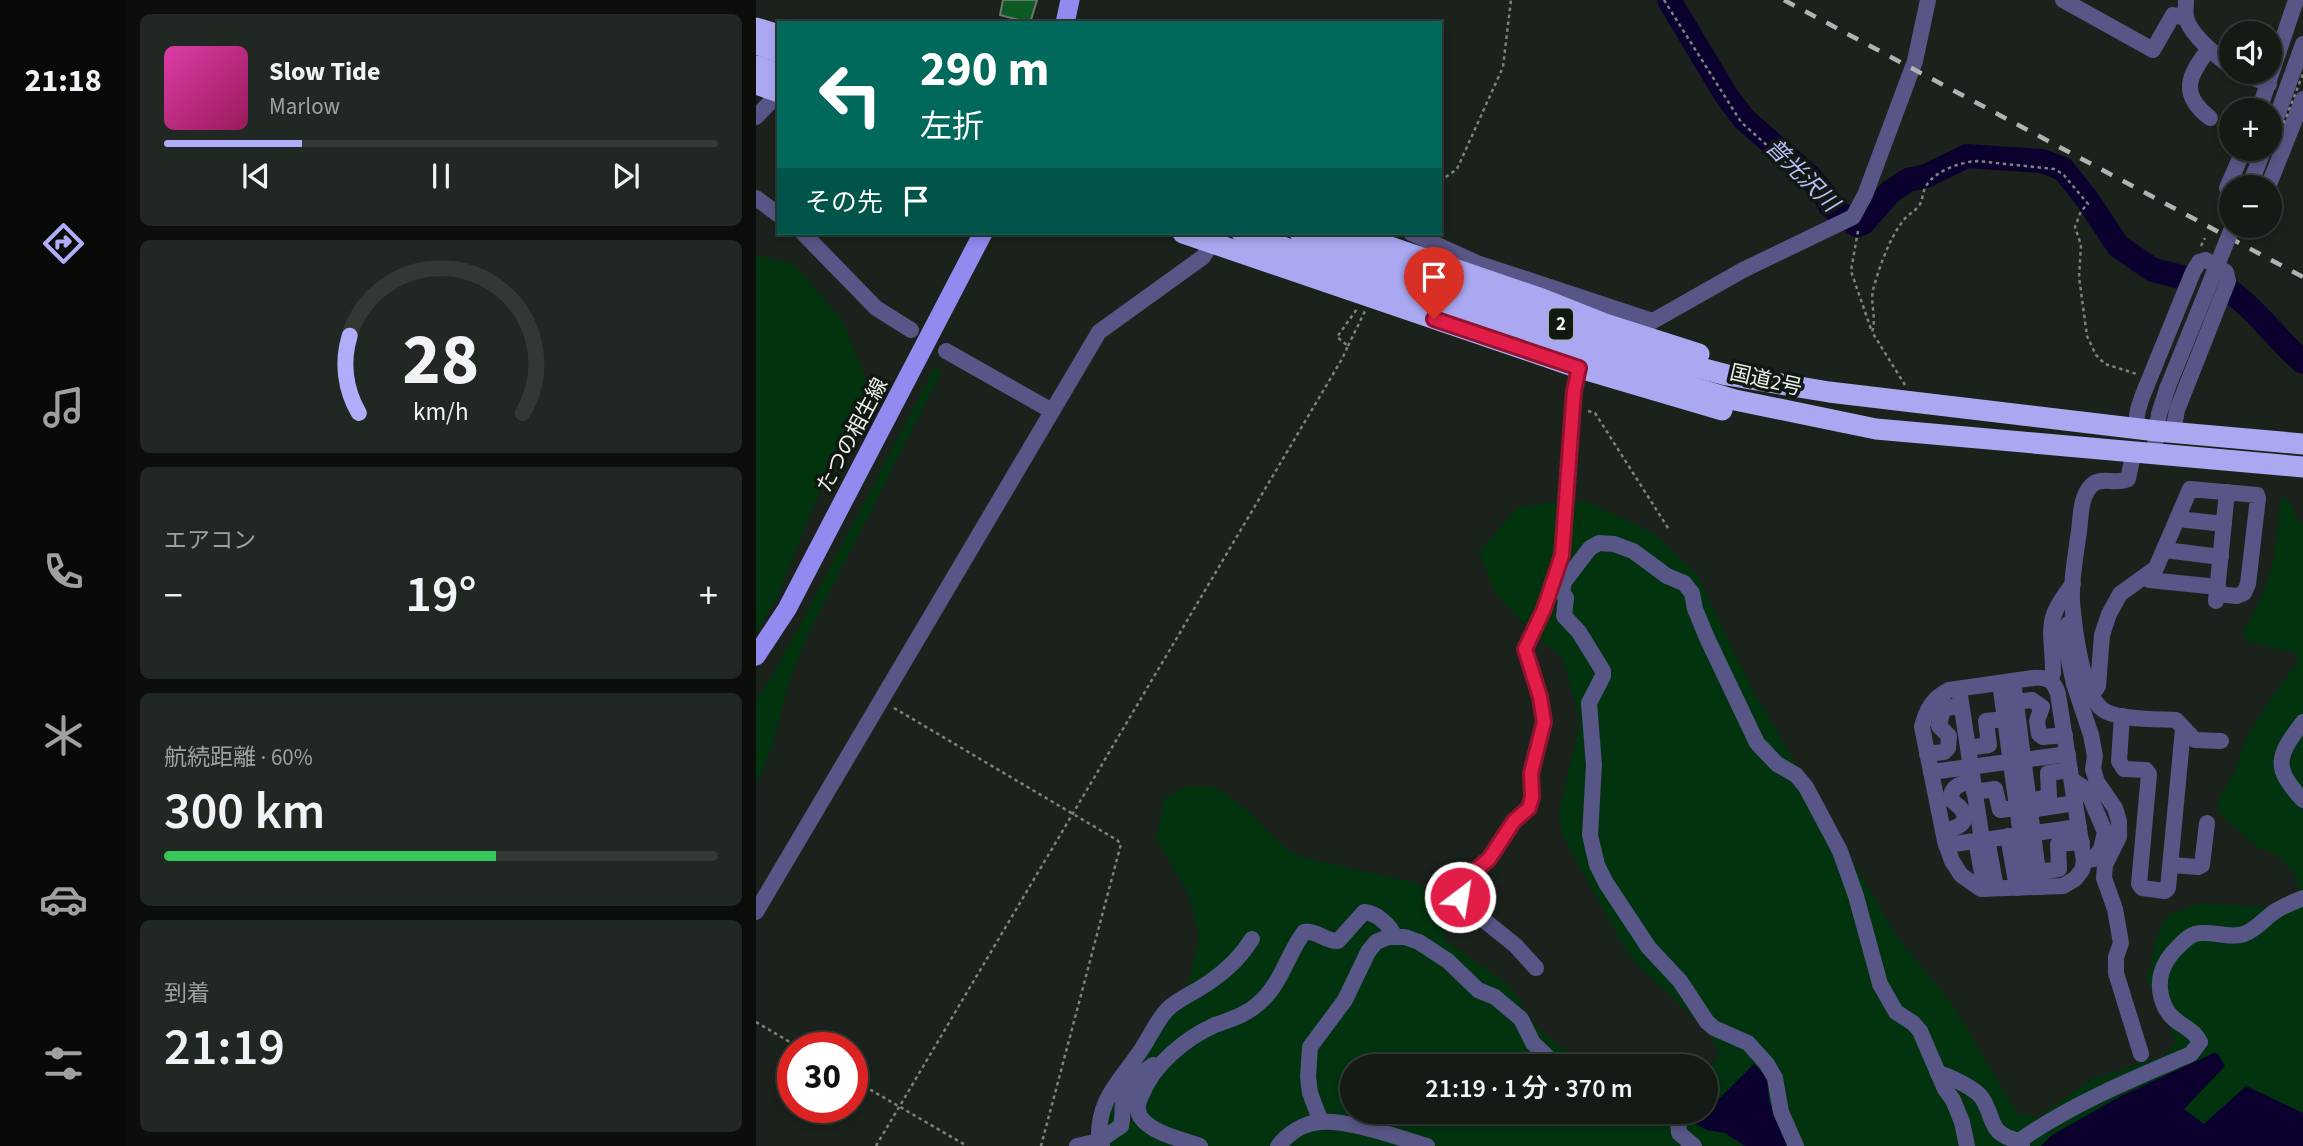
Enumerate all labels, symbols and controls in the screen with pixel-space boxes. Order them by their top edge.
map controls [2219,21,2282,238]
button: sound [2219,21,2282,84]
text: 290 m [920,35,1049,105]
icon: left [805,49,896,140]
text: Slow Tide [269,53,380,90]
text: 21:18 [24,58,102,104]
text: Marlow [269,90,340,123]
button: + [2219,98,2282,161]
text: 左折 [920,104,984,150]
water label: 普光沢川 [1758,131,1848,221]
icon: previous [237,157,275,195]
icon: pause [422,157,460,195]
icon: next [607,157,645,195]
button: − [2219,175,2282,238]
icon: arrive [897,182,935,220]
text: その先 [805,184,883,221]
icon: directions [39,219,88,268]
pin [1404,247,1464,319]
icon: arrive [1415,258,1453,296]
text: 28 [403,308,479,412]
road number: 2 [1549,308,1573,340]
street label: 国道2号 [1727,357,1805,403]
street label: たつの相生線 [809,372,895,498]
icon: music [39,383,88,432]
text: km/h [413,393,469,429]
text: エアコン [164,524,256,557]
icon: phone [39,547,88,596]
text: 19° [405,558,477,632]
text: − [164,569,183,623]
text: + [699,569,718,623]
icon: climate [39,711,88,760]
text: 航続距離 · 60% [164,741,313,774]
text: 300 km [164,775,325,849]
position arrow [1423,860,1497,934]
icon: car [39,875,88,924]
text: 到着 [164,977,210,1010]
text: 21:19 [164,1011,285,1085]
speed limit sign: 30 [777,1032,868,1123]
icon: filters [39,1039,88,1088]
text: 21:19 · 1 分 · 370 m [1425,1070,1633,1107]

